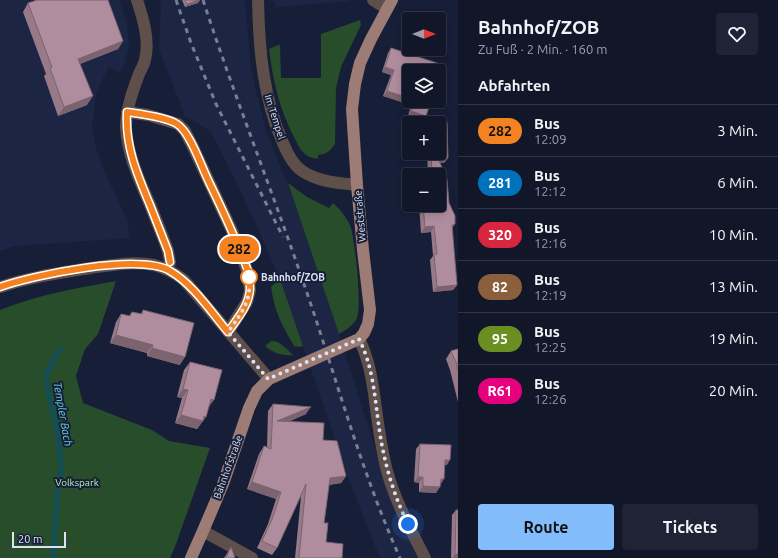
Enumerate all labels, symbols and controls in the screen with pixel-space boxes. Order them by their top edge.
north arrow [402,12,446,56]
map controls [402,12,446,212]
button: heart [716,13,758,55]
text: Bahnhof/ZOB [478,16,599,38]
text: Zu Fuß · 2 Min. · 160 m [478,42,607,56]
button: layers [402,64,446,108]
text: Abfahrten [478,77,550,94]
street label: Im Tempel [263,93,288,141]
text: Bus [534,115,560,132]
button: + [402,116,446,160]
text: 3 Min. [717,122,758,139]
text: 282 [488,123,512,139]
text: 12:09 [534,132,567,146]
text: Bus [534,167,560,184]
button: − [402,168,446,212]
text: 6 Min. [717,174,758,191]
text: 281 [488,175,512,191]
text: 12:12 [534,184,567,198]
street label: Weststraße [352,190,368,242]
text: Bus [534,219,560,236]
text: 10 Min. [709,226,758,243]
text: 320 [488,227,512,243]
line badge: 282 [216,236,262,262]
text: 12:16 [534,236,567,250]
text: 282 [227,241,251,257]
marker: Bahnhof/ZOB [240,268,258,286]
text: Bus [534,271,560,288]
place label: Bahnhof/ZOB [261,272,325,283]
text: 13 Min. [709,278,758,295]
text: 82 [492,279,508,295]
text: 12:19 [534,288,567,302]
text: Bus [534,323,560,340]
text: 19 Min. [709,330,758,347]
text: 95 [492,331,508,347]
text: 12:25 [534,340,567,354]
text: Bus [534,375,560,392]
water label: Templer Bach [51,381,75,447]
text: 20 Min. [709,382,758,399]
text: R61 [488,383,512,399]
text: 12:26 [534,392,567,406]
street label: Bahnhofstraße [211,434,245,500]
park label: Volkspark [55,477,99,488]
button: Route [478,504,614,550]
button: Tickets [622,504,758,550]
your location [398,514,418,534]
scale bar [12,530,66,549]
text: 20 m [18,533,42,545]

